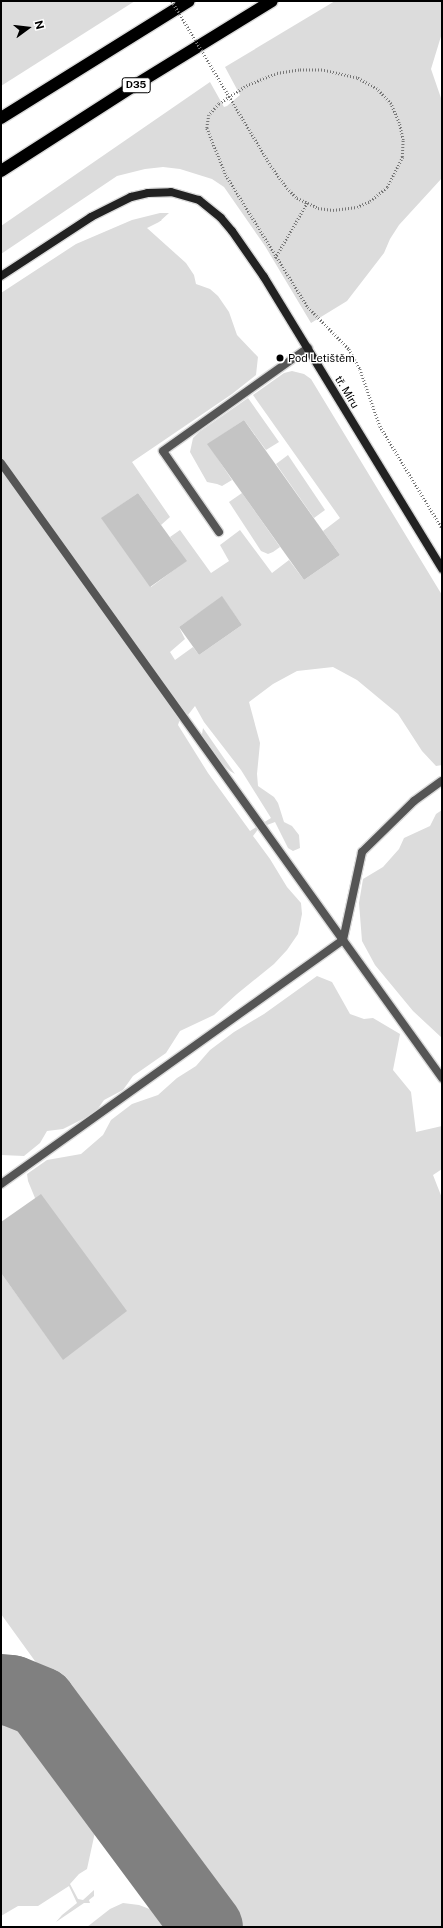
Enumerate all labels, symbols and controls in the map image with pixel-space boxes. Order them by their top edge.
north arrow [8,8,48,48]
text: N [33,19,46,31]
road number: D35 [121,77,151,93]
place label: Pod Letištěm [288,351,355,365]
marker: Pod Letištěm [275,353,285,363]
street label: tř. Míru [332,373,362,411]

